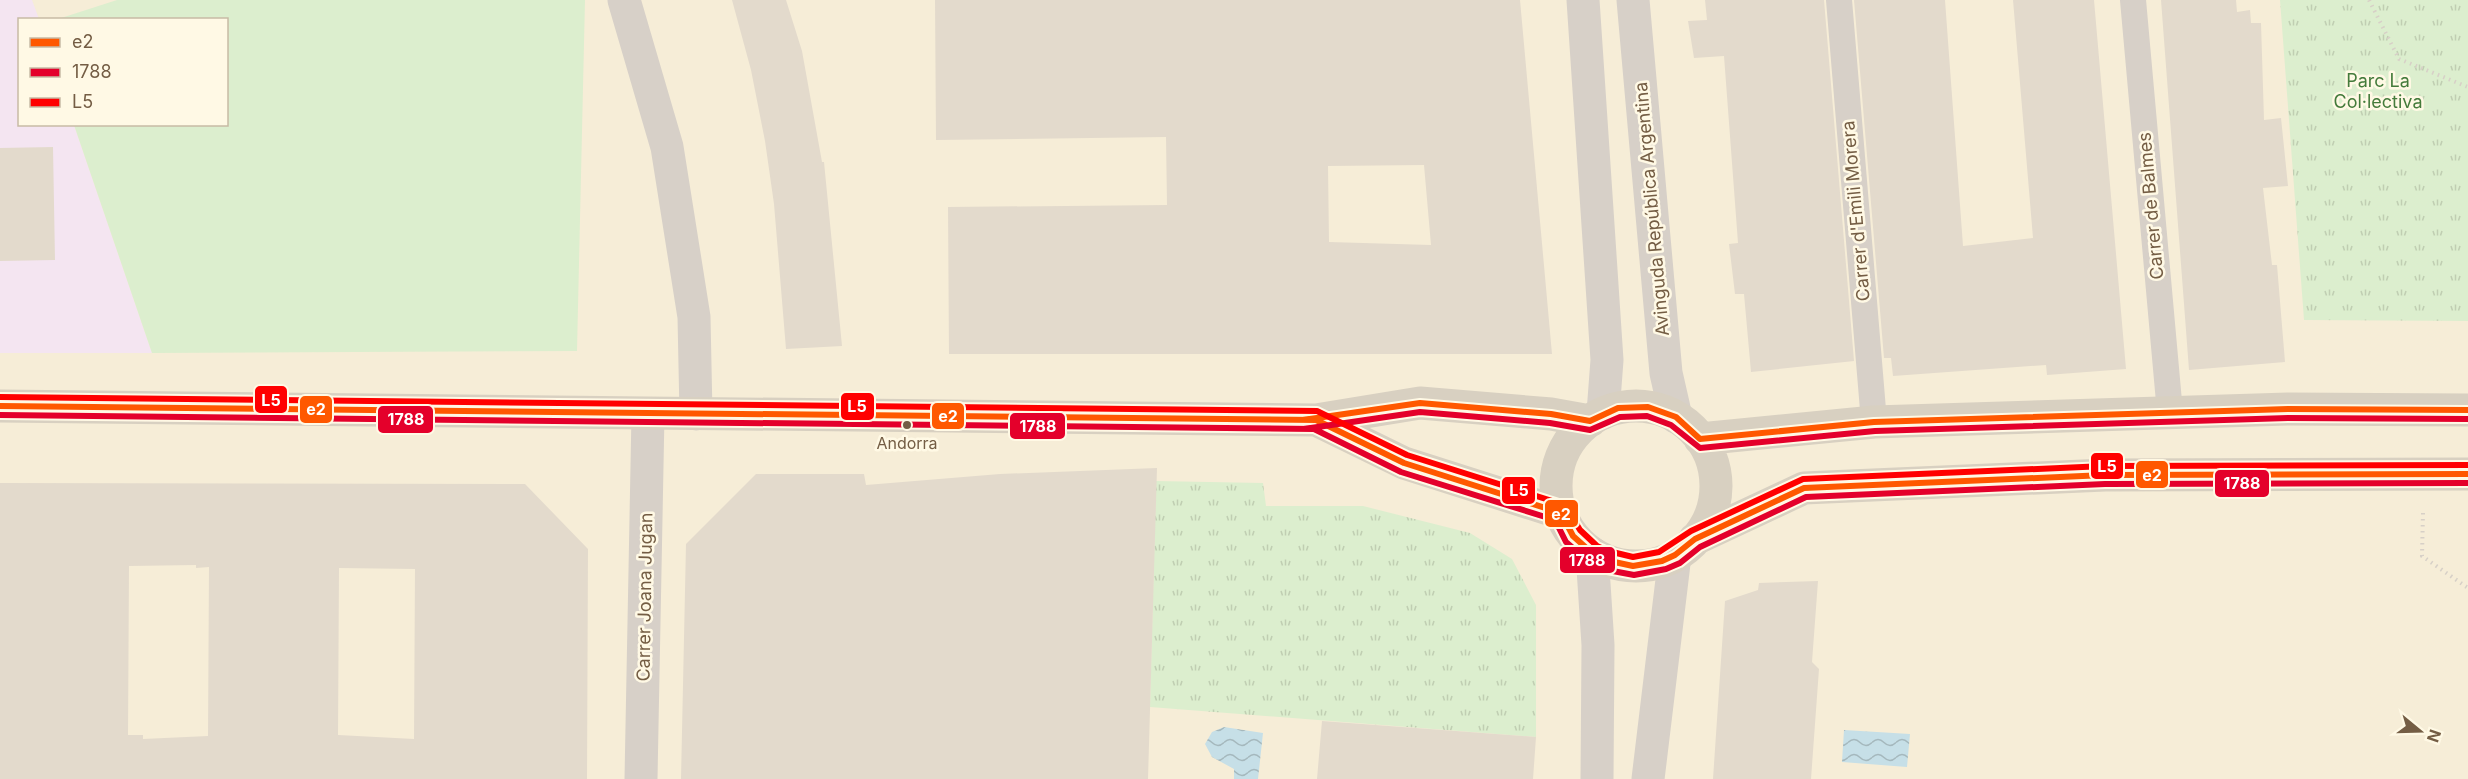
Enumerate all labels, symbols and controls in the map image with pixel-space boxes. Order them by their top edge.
legend [18,18,228,126]
text: e2 [72,31,93,52]
text: 1788 [72,61,112,82]
park label: Parc La Col·lectiva [2333,70,2423,112]
street label: Avinguda República Argentina [1630,81,1673,337]
text: L5 [72,91,93,112]
street label: Carrer d'Emili Morera [1837,120,1874,302]
street label: Carrer de Balmes [2134,132,2167,281]
line badge: L5 [254,385,288,414]
text: L5 [261,390,281,410]
line badge: L5 [840,392,875,421]
line badge: e2 [299,395,333,424]
text: L5 [847,396,867,416]
text: e2 [306,399,326,419]
line badge: e2 [931,402,965,430]
line badge: 1788 [377,405,434,434]
text: e2 [938,406,958,426]
text: 1788 [388,409,424,429]
line badge: 1788 [1009,412,1066,440]
text: 1788 [1020,416,1056,436]
marker: Andorra [901,419,913,431]
place label: Andorra [876,433,938,453]
line badge: L5 [2090,452,2124,480]
text: L5 [2097,456,2117,476]
line badge: e2 [2135,460,2169,489]
text: e2 [2142,465,2162,485]
line badge: 1788 [2214,469,2270,498]
text: 1788 [2224,473,2260,493]
line badge: L5 [1501,476,1536,505]
text: L5 [1509,480,1529,500]
line badge: e2 [1544,499,1579,528]
text: e2 [1551,504,1571,524]
street label: Carrer Joana Jugan [633,512,656,682]
line badge: 1788 [1559,546,1616,574]
text: 1788 [1569,550,1605,570]
north arrow [2390,701,2450,761]
text: N [2423,727,2446,745]

